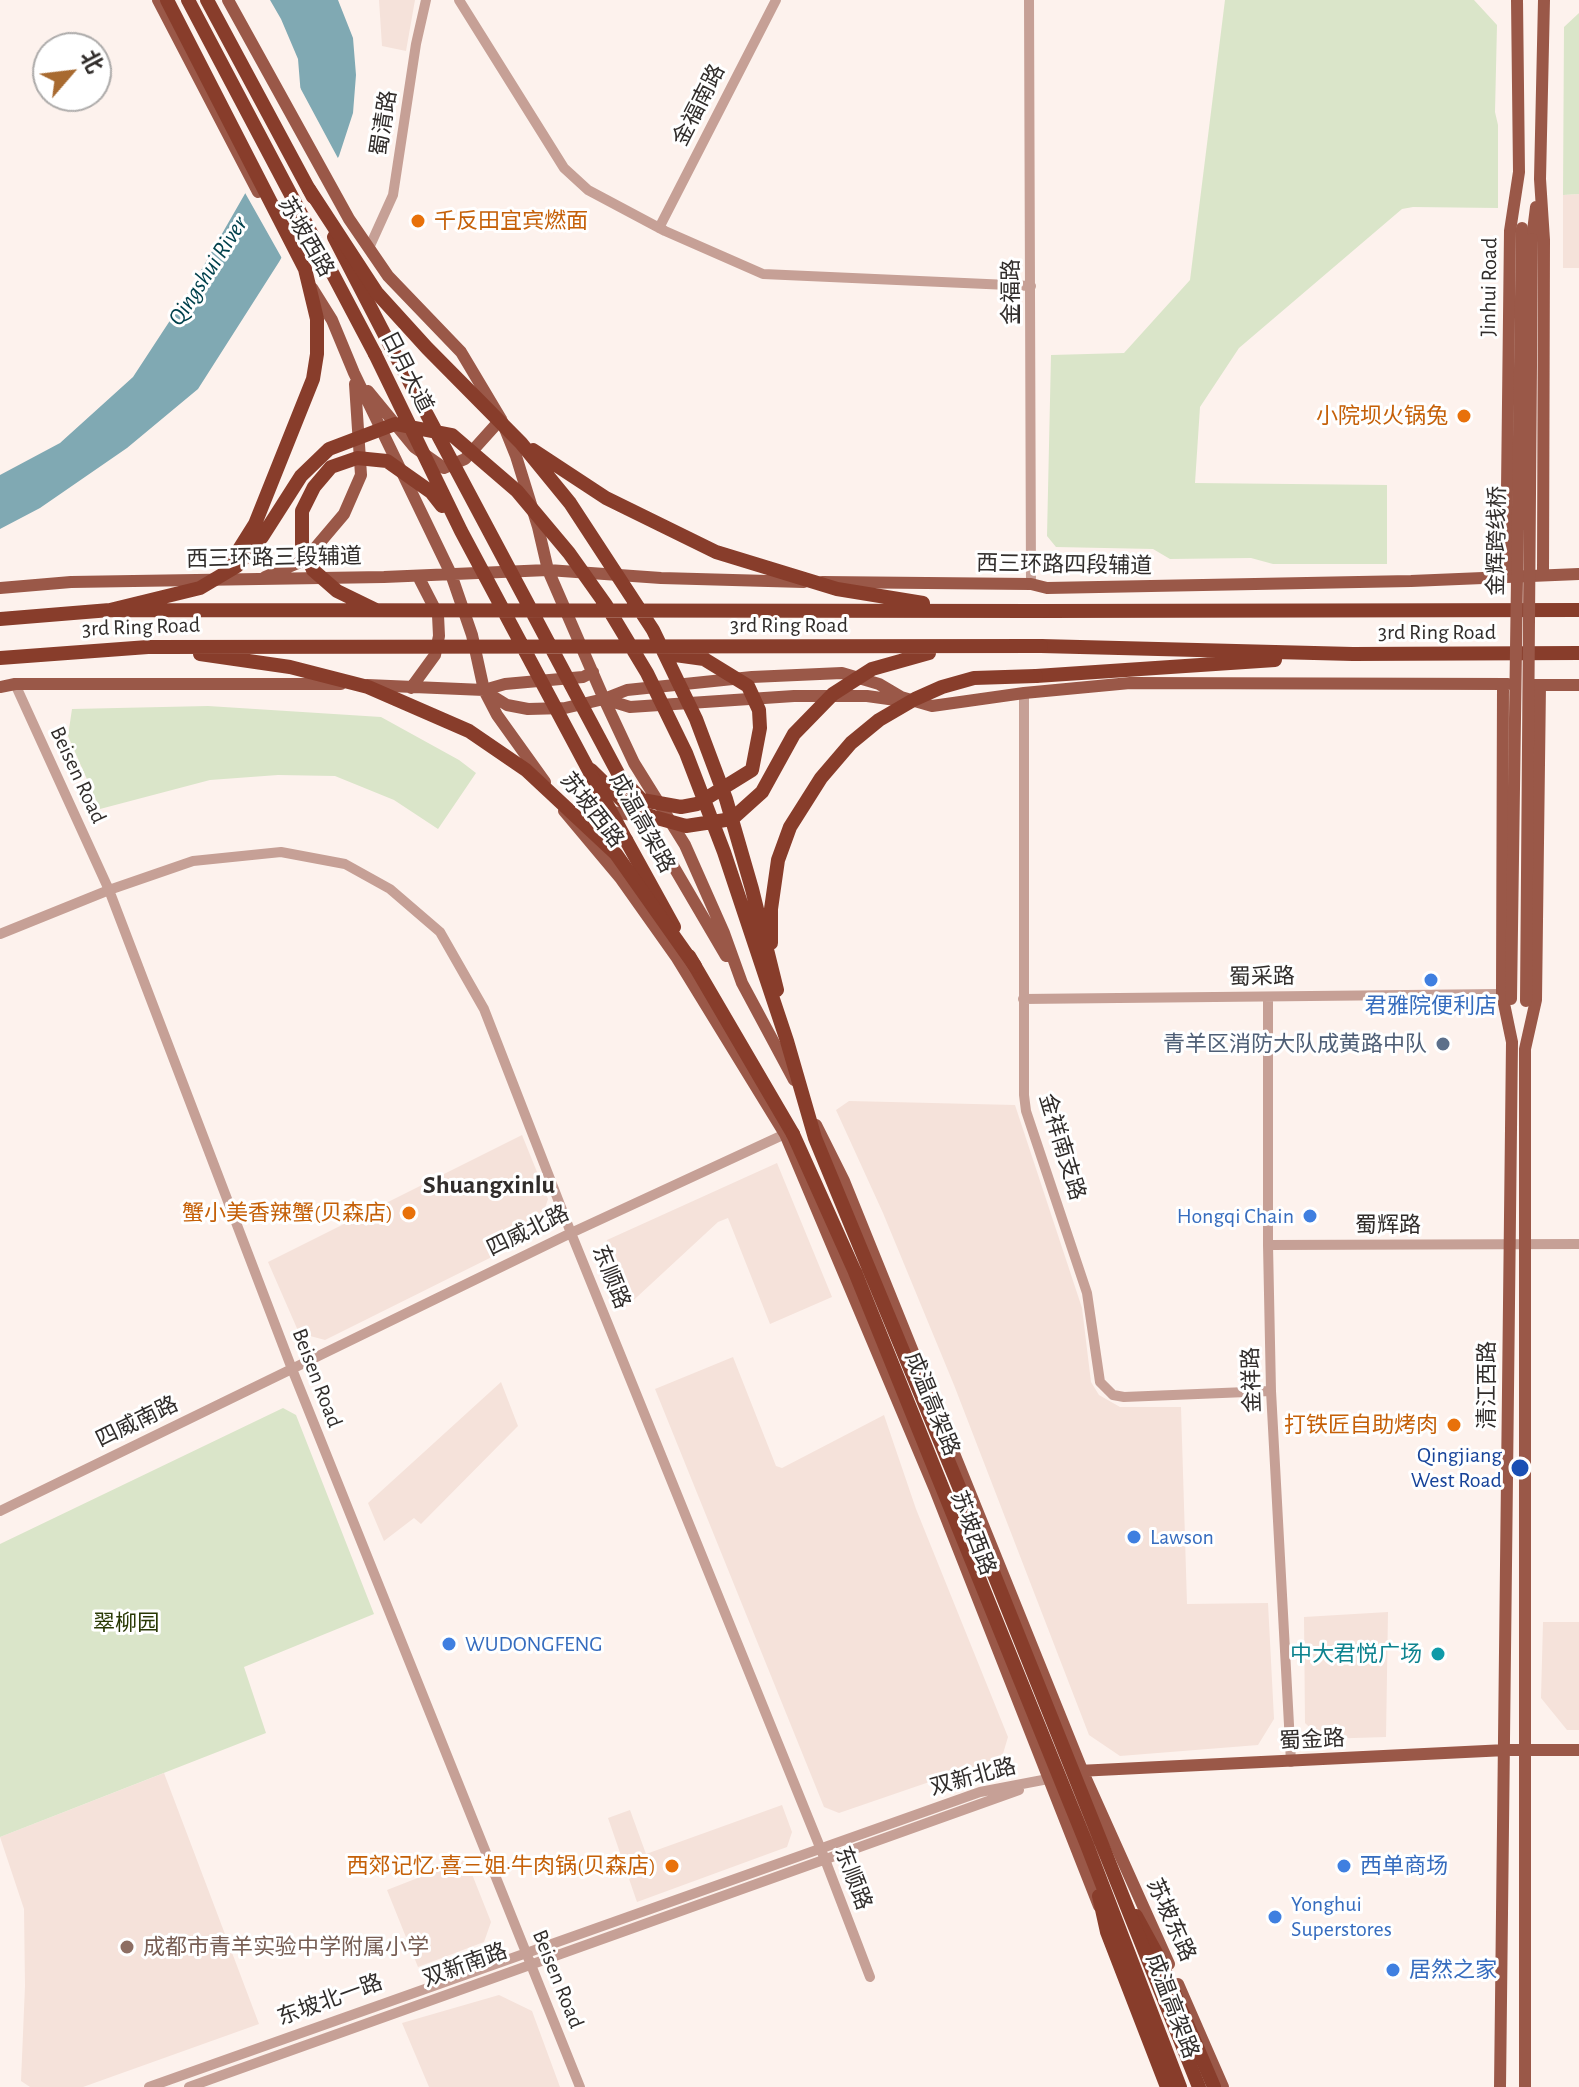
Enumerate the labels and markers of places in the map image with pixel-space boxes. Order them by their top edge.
place label: 千反田宜宾燃面 [434,208,588,234]
marker: 千反田宜宾燃面 [409,212,427,230]
place label: 小院坝火锅兔 [1316,403,1448,429]
marker: 小院坝火锅兔 [1455,407,1473,425]
marker: 君雅院便利店 [1422,971,1440,989]
place label: 君雅院便利店 [1365,993,1497,1019]
place label: 青羊区消防大队成黄路中队 [1163,1031,1427,1057]
marker: 青羊区消防大队成黄路中队 [1434,1035,1452,1053]
place label: 蟹小美香辣蟹(贝森店) [182,1200,393,1226]
place label: Hongqi Chain [1177,1203,1294,1229]
marker: 蟹小美香辣蟹(贝森店) [400,1204,418,1222]
marker: Hongqi Chain [1301,1207,1319,1225]
place label: 打铁匠自助烤肉 [1284,1412,1438,1438]
marker: 打铁匠自助烤肉 [1445,1416,1463,1434]
place label: Qingjiang West Road [1411,1442,1502,1494]
marker: Qingjiang West Road [1509,1457,1531,1479]
place label: Lawson [1150,1524,1214,1550]
marker: Lawson [1125,1528,1143,1546]
place label: WUDONGFENG [465,1631,602,1657]
marker: WUDONGFENG [440,1635,458,1653]
place label: 中大君悦广场 [1290,1641,1422,1667]
marker: 中大君悦广场 [1429,1645,1447,1663]
place label: 西郊记忆·喜三姐·牛肉锅(贝森店) [347,1853,656,1879]
place label: 西单商场 [1360,1853,1448,1879]
marker: 西郊记忆·喜三姐·牛肉锅(贝森店) [663,1857,681,1875]
marker: 西单商场 [1335,1857,1353,1875]
place label: Yonghui Superstores [1291,1891,1392,1942]
marker: Yonghui Superstores [1266,1908,1284,1926]
place label: 成都市青羊实验中学附属小学 [143,1934,429,1960]
marker: 成都市青羊实验中学附属小学 [118,1938,136,1956]
place label: 居然之家 [1409,1957,1497,1983]
marker: 居然之家 [1384,1961,1402,1979]

